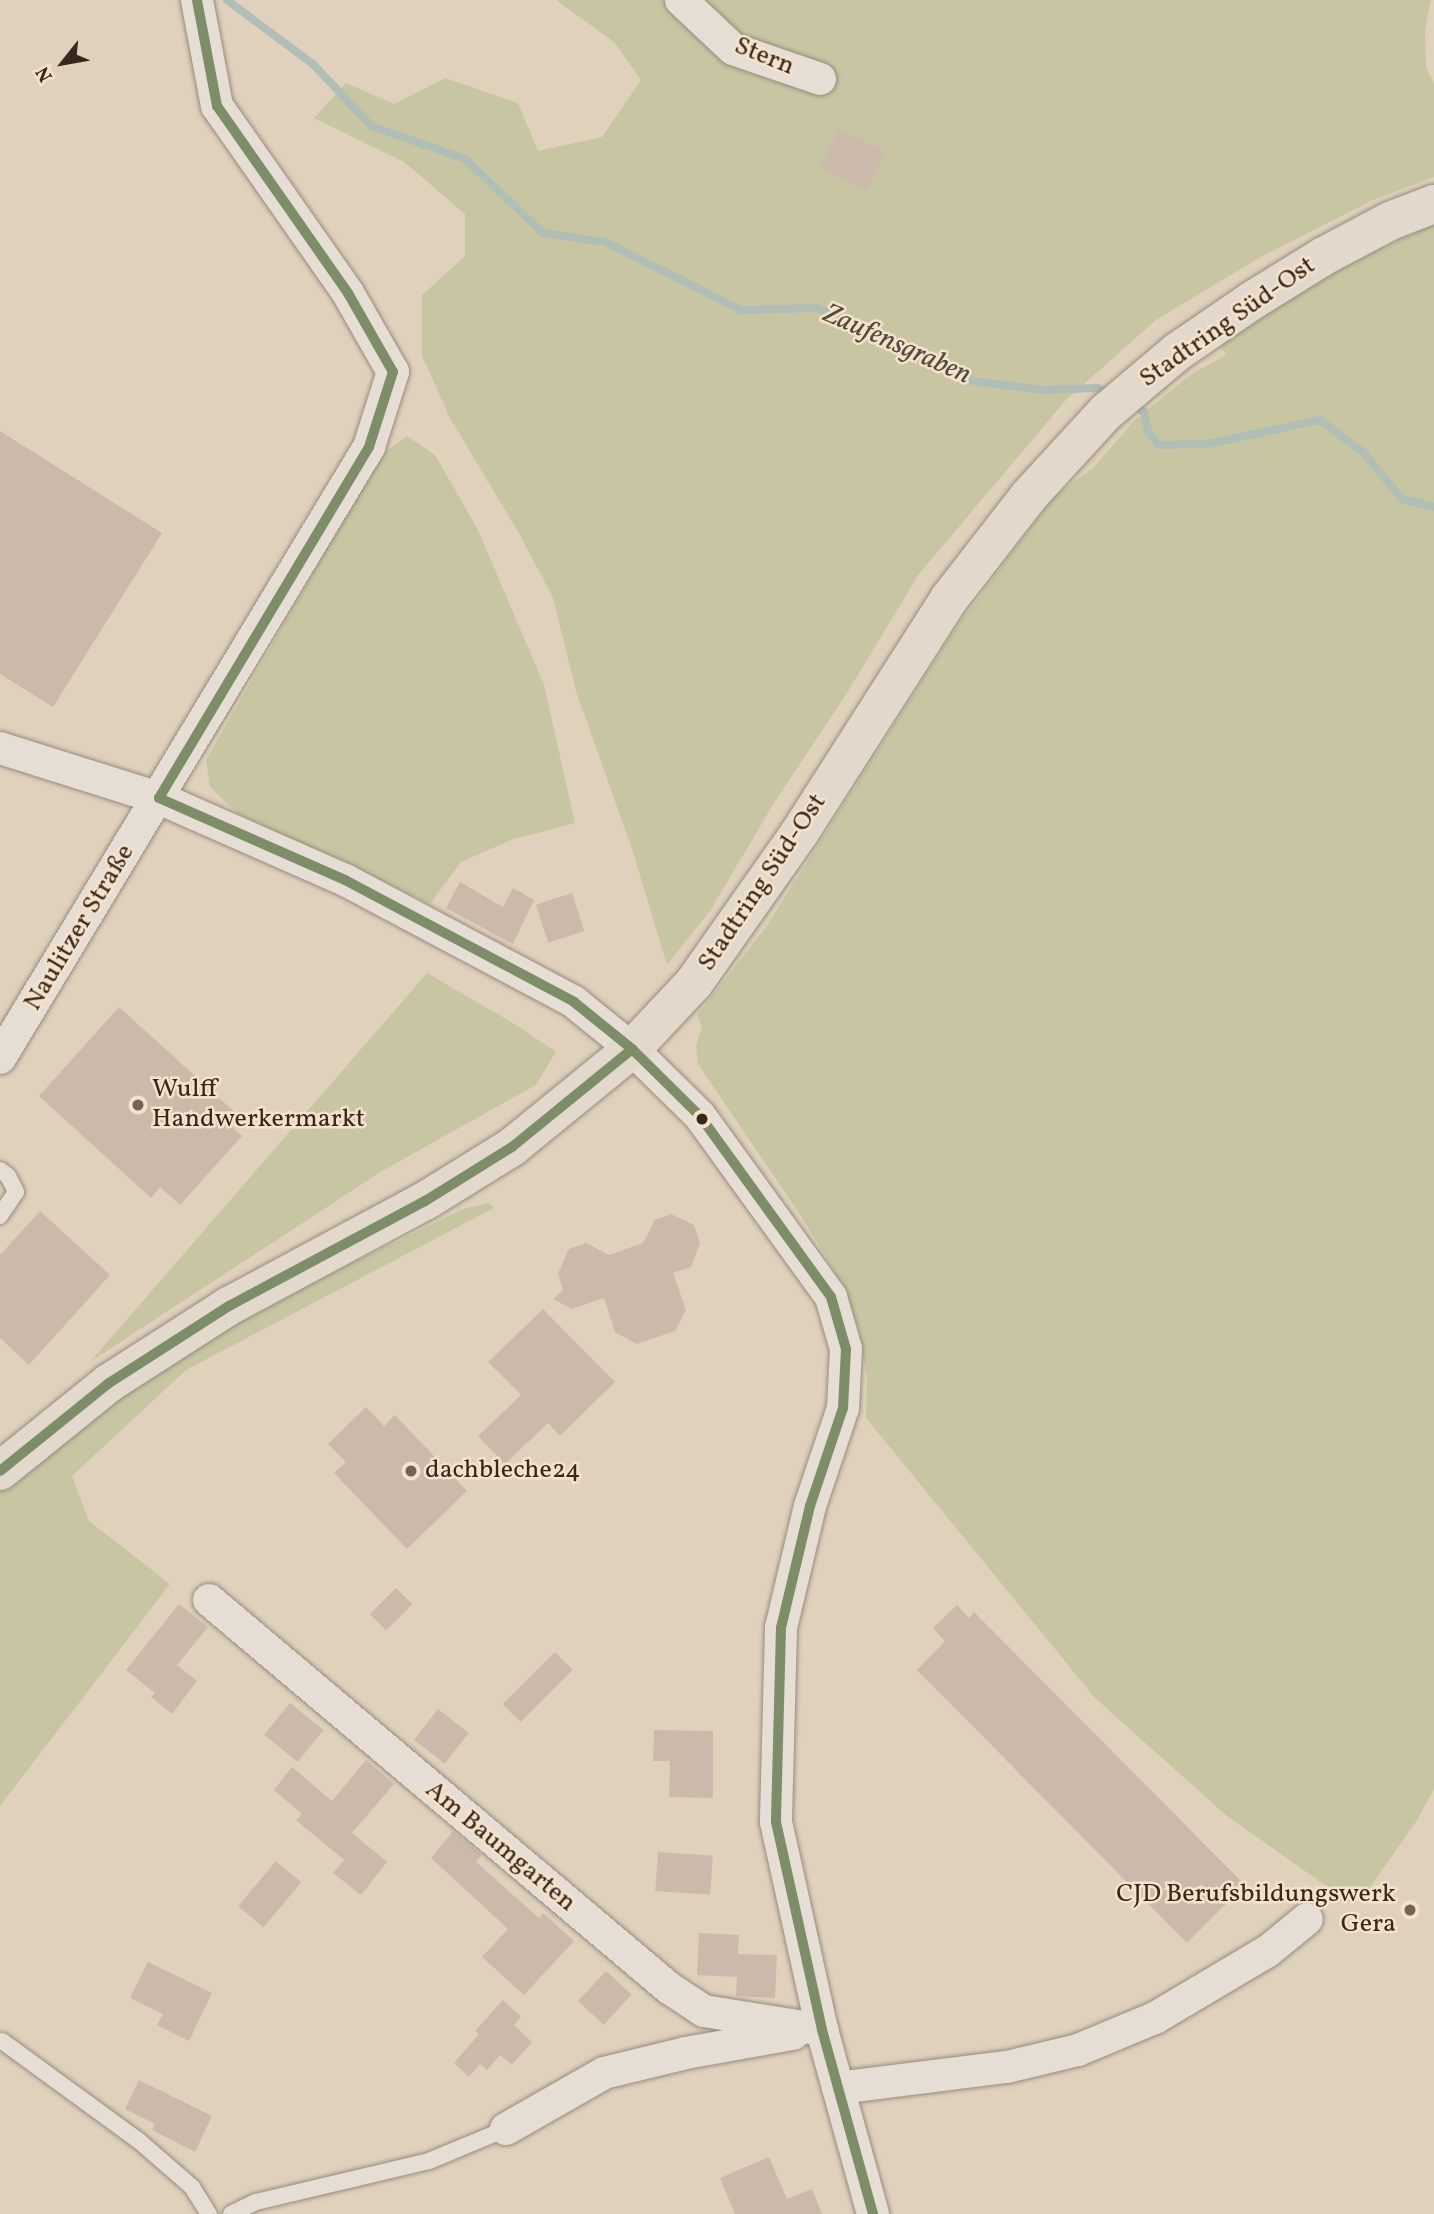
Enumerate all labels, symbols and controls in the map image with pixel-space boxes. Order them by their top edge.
north arrow [28,28,98,98]
street label: Stern [729,31,799,83]
text: N [30,61,60,86]
street label: Stadtring Süd-Ost [1134,251,1322,395]
water label: Zaufensgraben [818,298,976,392]
street label: Stadtring Süd-Ost [692,788,834,978]
street label: Naulitzer Straße [18,839,142,1017]
place label: Wulff Handwerkermarkt [152,1074,365,1136]
marker: Wulff Handwerkermarkt [130,1097,146,1113]
unlabelled marker [695,1112,709,1126]
place label: dachbleche24 [425,1455,581,1487]
marker: dachbleche24 [403,1463,419,1479]
street label: Am Baumgarten [418,1775,582,1919]
place label: CJD Berufsbildungswerk Gera [1116,1879,1396,1940]
marker: CJD Berufsbildungswerk Gera [1402,1902,1418,1918]

